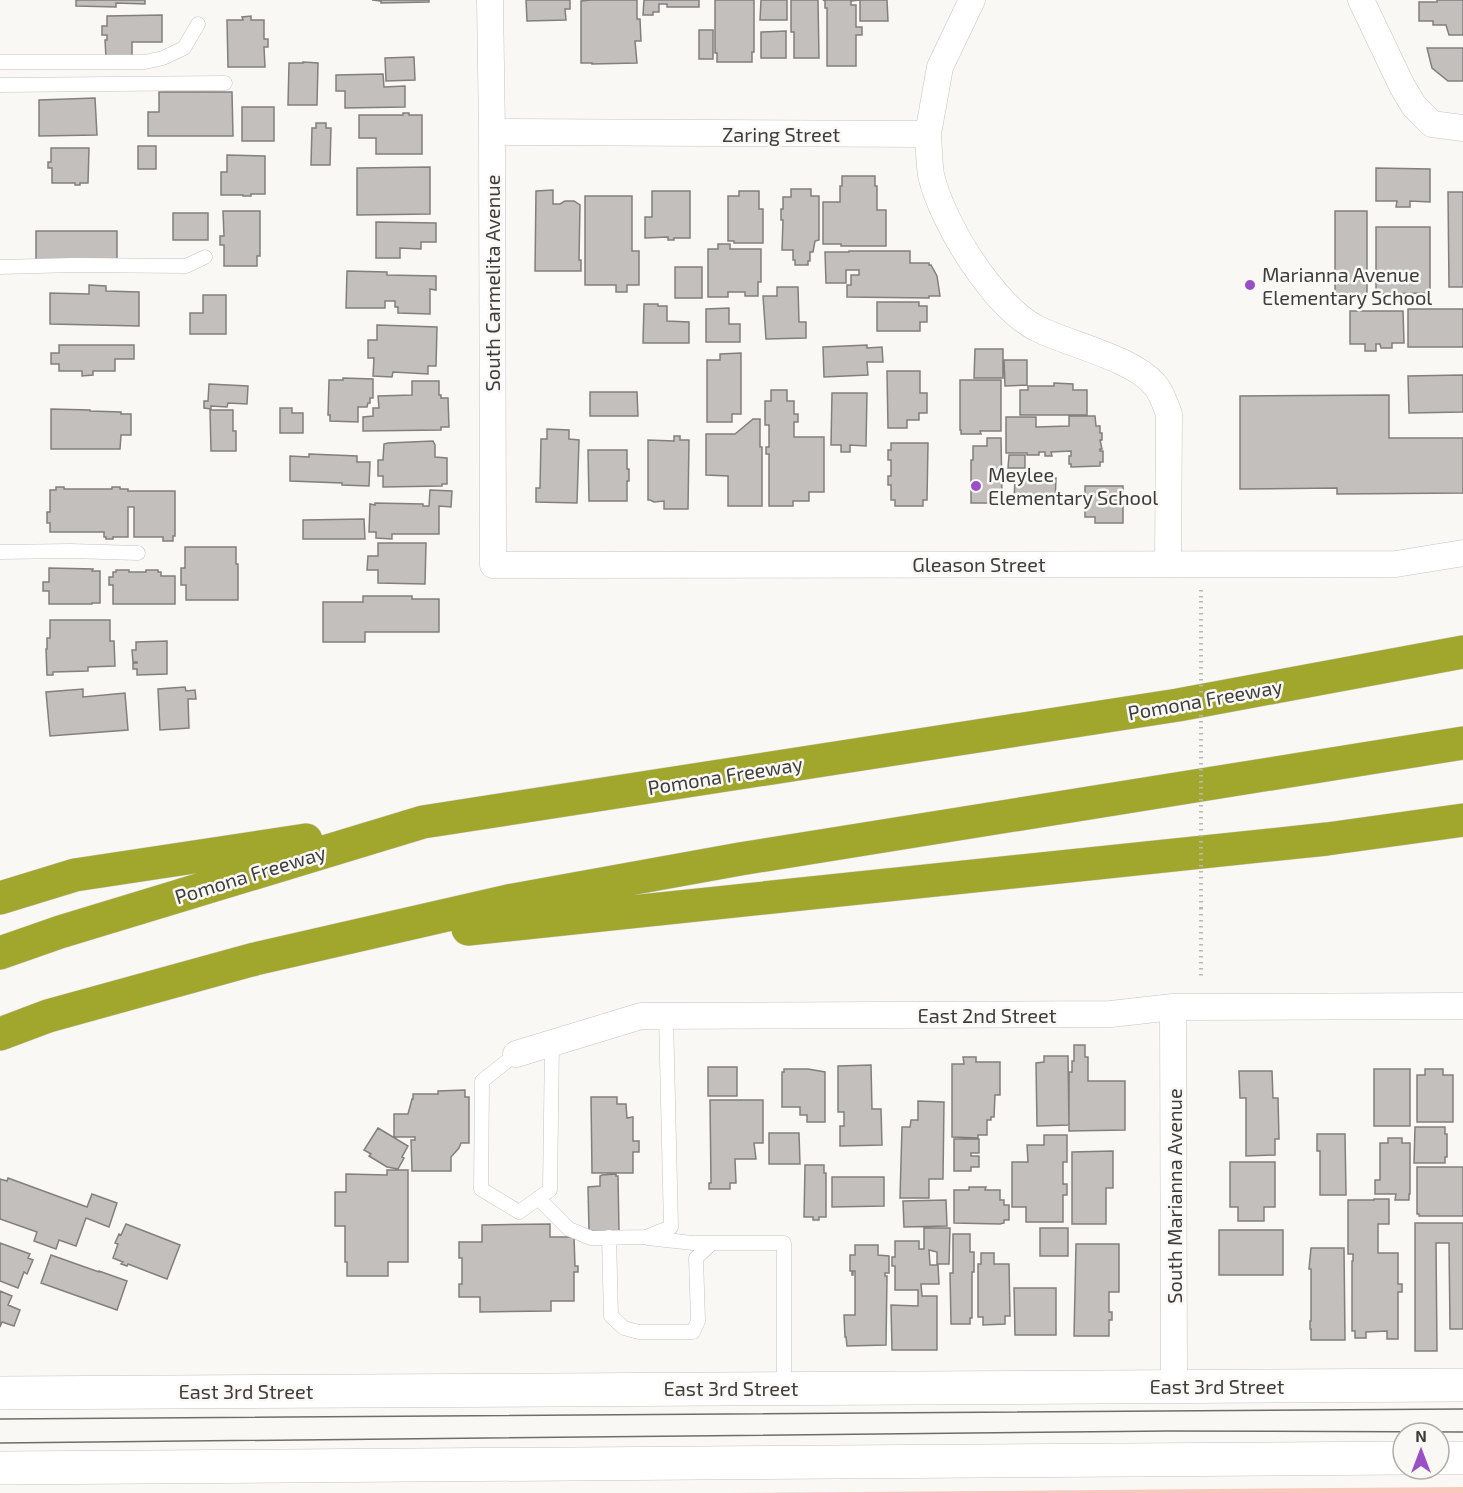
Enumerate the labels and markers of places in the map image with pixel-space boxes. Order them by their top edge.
place label: Marianna Avenue Elementary School [1262,262,1432,309]
marker: Marianna Avenue Elementary School [1243,278,1257,292]
place label: Meylee Elementary School [988,462,1158,509]
marker: Meylee Elementary School [969,479,983,493]

